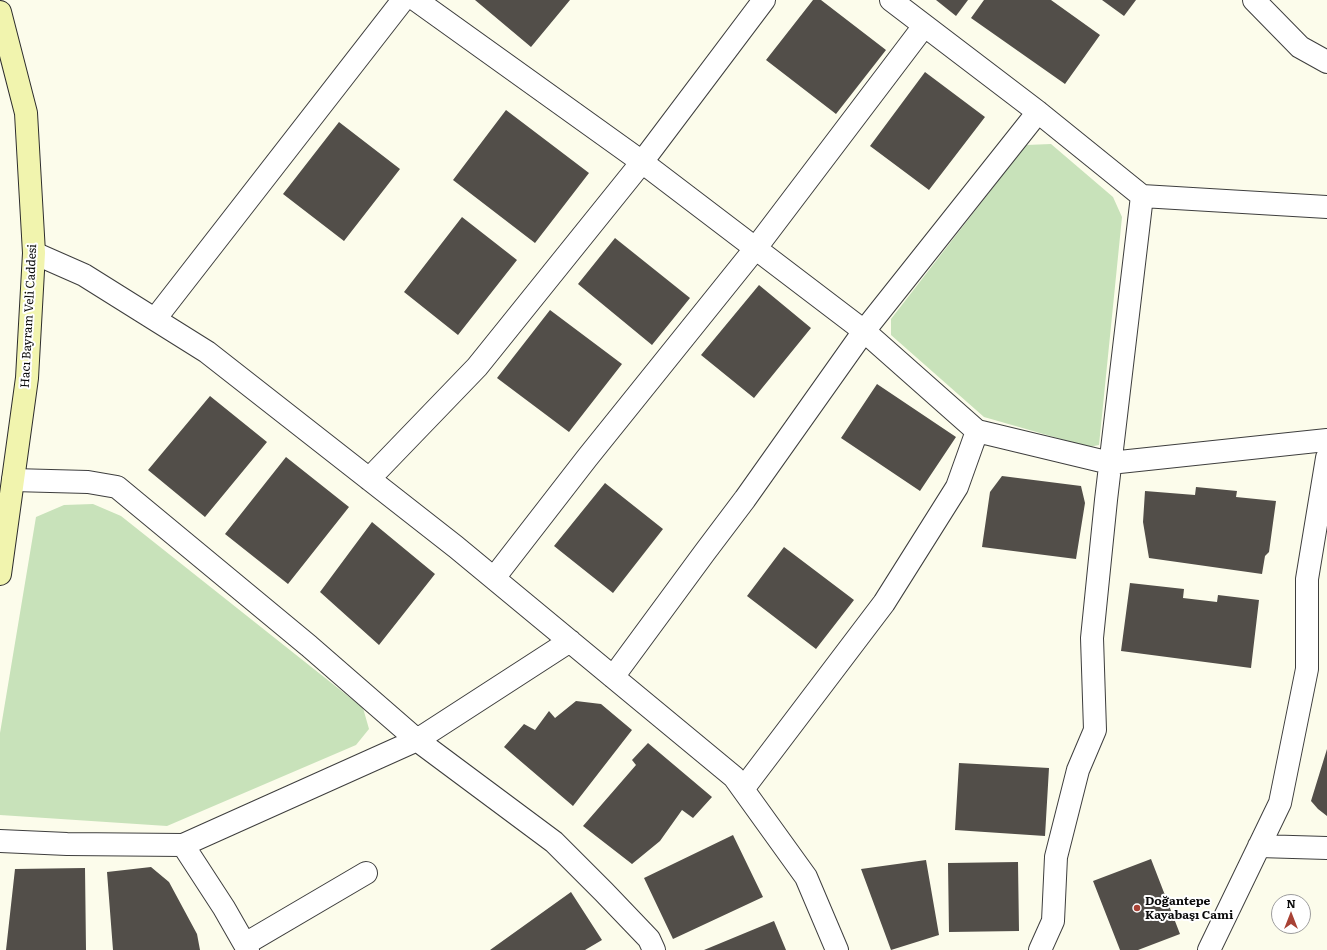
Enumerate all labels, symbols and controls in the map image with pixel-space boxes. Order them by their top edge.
street label: Hacı Bayram Veli Caddesi [18,244,40,388]
place label: Doğantepe Kayabaşı Cami [1145,894,1233,922]
north arrow [1271,894,1311,934]
text: N [1286,895,1296,911]
marker: Doğantepe Kayabaşı Cami [1132,903,1142,913]

